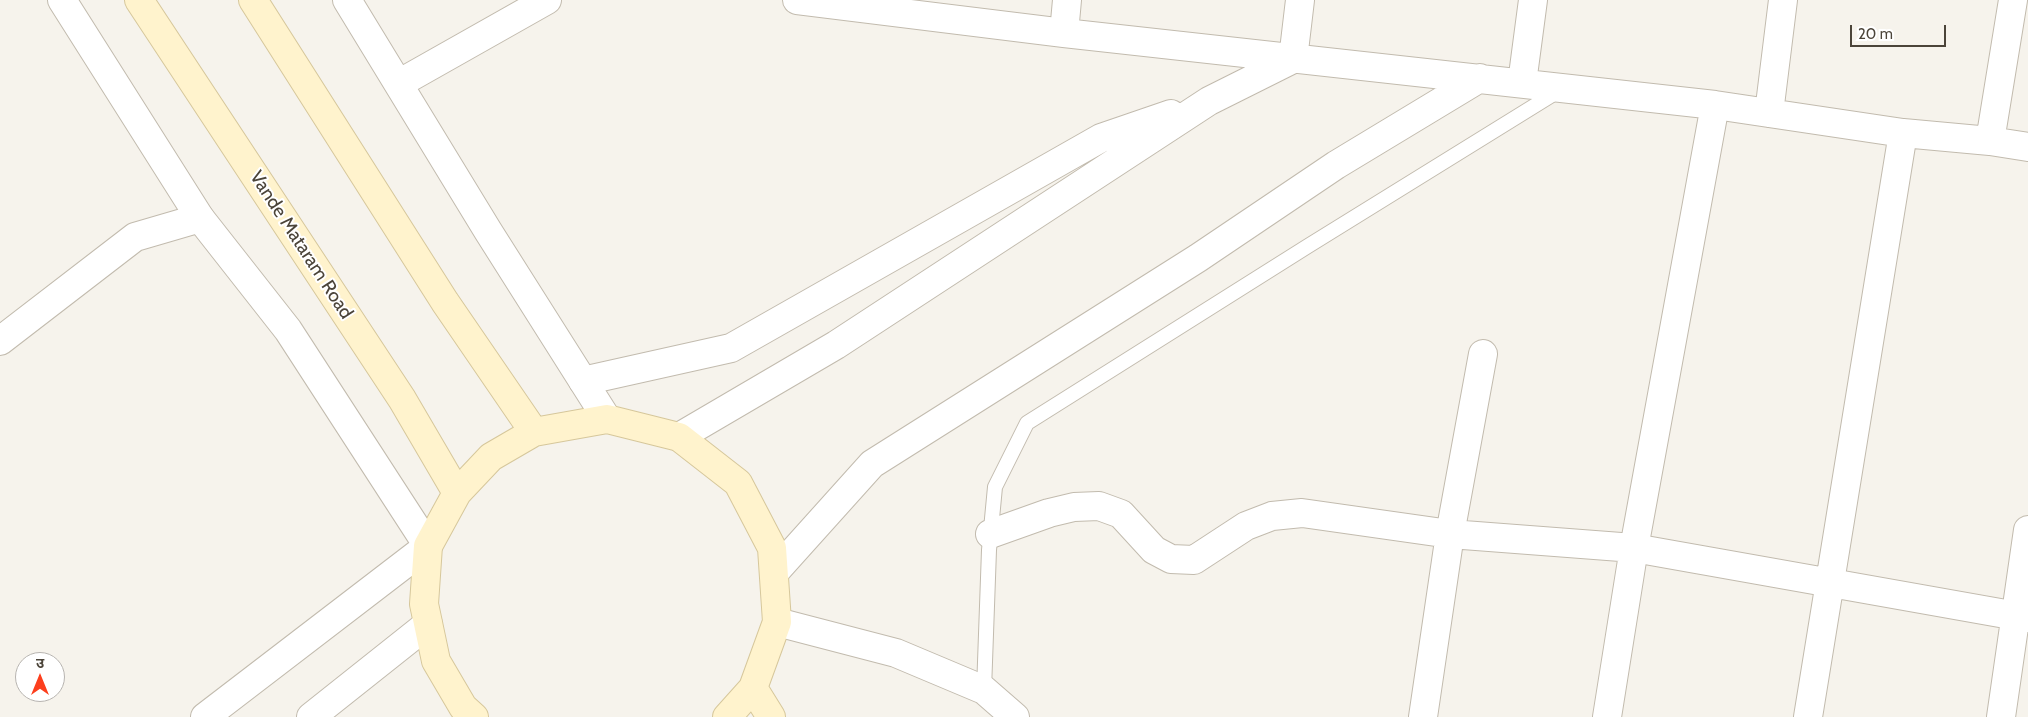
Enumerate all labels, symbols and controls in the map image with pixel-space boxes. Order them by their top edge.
scale bar [1853,15,1949,47]
text: 20 m [1858,25,1893,43]
street label: Vande Mataram Road [245,167,357,323]
north arrow [15,652,65,702]
text: उ [36,654,44,672]

